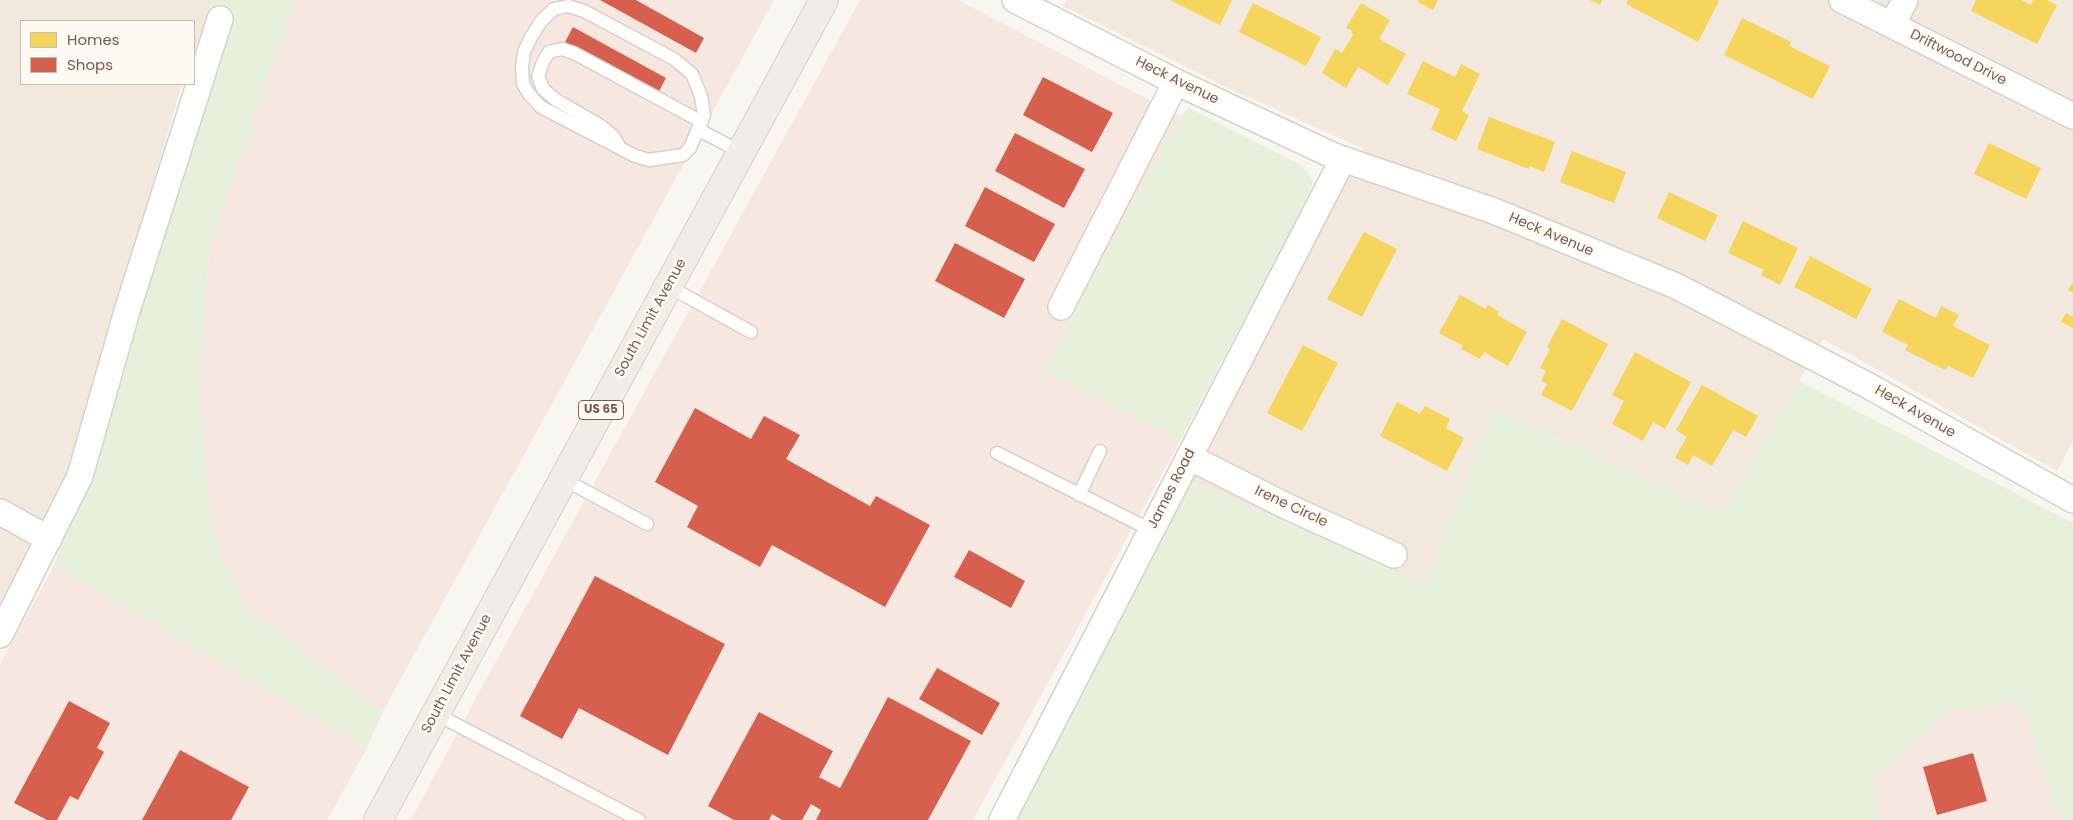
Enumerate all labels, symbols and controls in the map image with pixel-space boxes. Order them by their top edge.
legend [20,20,195,85]
street label: Driftwood Drive [1907,26,2009,90]
text: Homes [67,29,120,50]
text: Shops [67,54,113,75]
street label: Heck Avenue [1133,54,1221,108]
street label: Heck Avenue [1506,210,1596,260]
street label: South Limit Avenue [611,256,691,380]
street label: Heck Avenue [1872,382,1958,442]
road number: US 65 [578,400,624,420]
street label: James Road [1145,446,1199,532]
street label: Irene Circle [1252,483,1330,531]
street label: South Limit Avenue [418,611,496,737]

